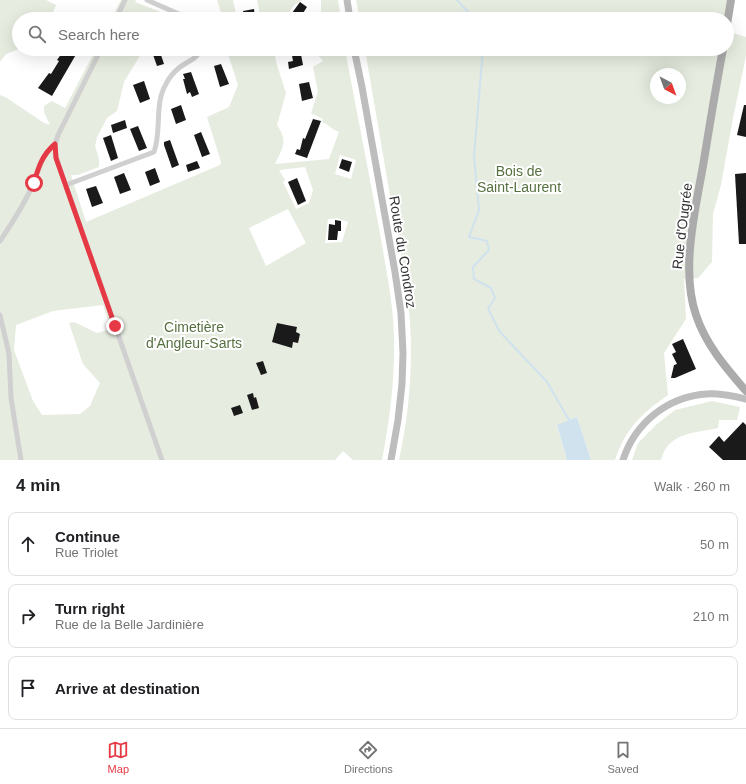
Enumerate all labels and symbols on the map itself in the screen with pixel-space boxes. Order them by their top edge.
north arrow [650,68,686,104]
park label: Bois de Saint-Laurent [477,163,561,195]
route start [25,174,43,192]
street label: Rue d'Ougrée [669,182,695,270]
street label: Route du Condroz [386,195,420,309]
route end [106,317,124,335]
park label: Cimetière d'Angleur-Sarts [146,319,242,351]

